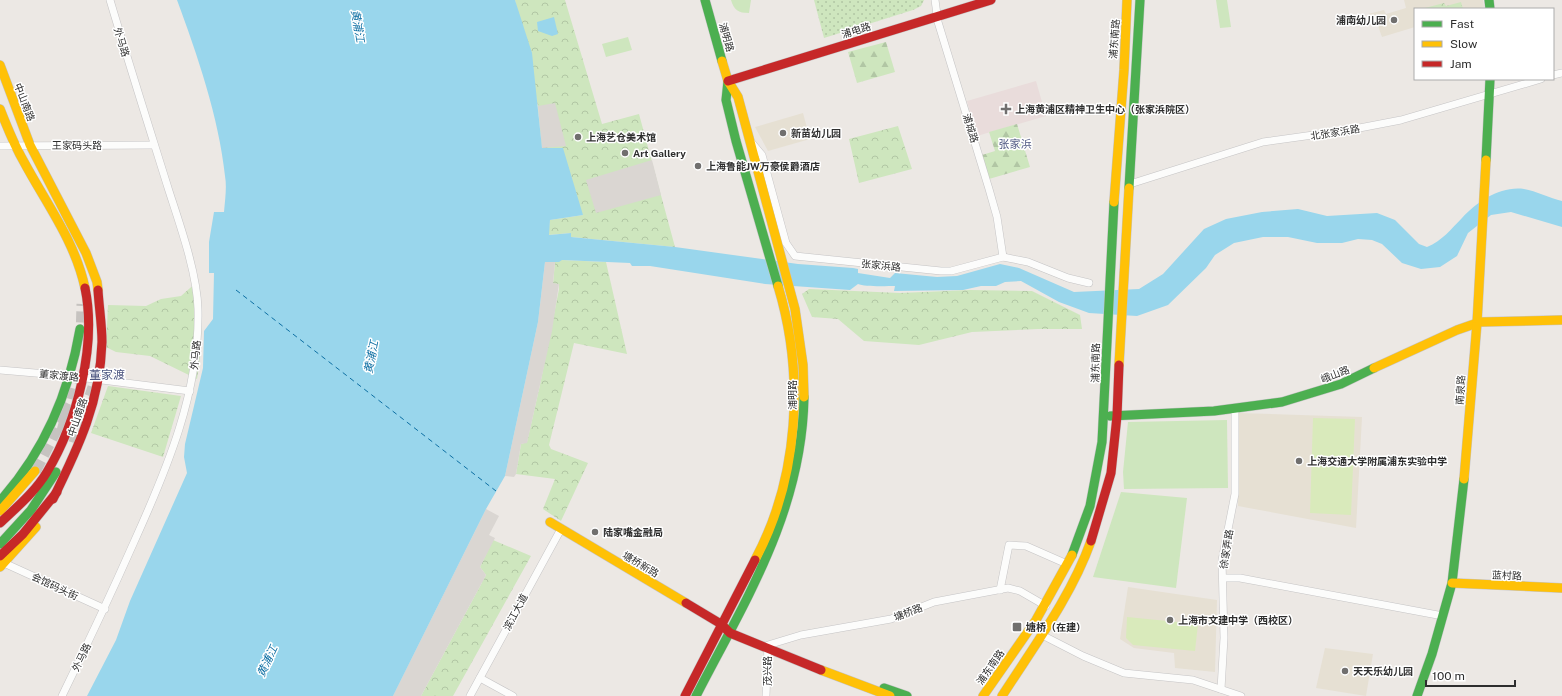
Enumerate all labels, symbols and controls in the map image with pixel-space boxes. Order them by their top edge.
legend [1414,8,1554,80]
water label: 黄浦江 [349,9,367,44]
place label: 浦南幼儿园 [1336,14,1386,26]
marker: 浦南幼儿园 [1389,15,1399,25]
text: Fast [1450,17,1475,31]
street label: 浦东南路 [1107,19,1121,59]
street label: 浦电路 [840,20,872,40]
street label: 浦明路 [717,21,737,53]
street label: 外马路 [112,26,132,58]
text: Slow [1450,37,1478,51]
text: Jam [1450,57,1472,71]
street label: 中山南路 [12,81,38,123]
marker: 上海黄浦区精神卫生中心（张家浜院区） [1000,103,1012,115]
place label: 上海黄浦区精神卫生中心（张家浜院区） [1015,103,1195,115]
street label: 浦城路 [961,112,981,144]
street label: 北张家浜路 [1309,122,1361,142]
place label: 新苗幼儿园 [791,127,841,139]
marker: 新苗幼儿园 [778,128,788,138]
place label: 上海艺仓美术馆 [586,131,656,143]
marker: 上海艺仓美术馆 [573,132,583,142]
district label: 张家浜 [999,138,1032,150]
street label: 王家码头路 [52,139,102,151]
place label: Art Gallery [633,147,686,159]
marker: Art Gallery [620,148,630,158]
place label: 上海鲁能JW万豪侯爵酒店 [706,160,820,172]
marker: 上海鲁能JW万豪侯爵酒店 [693,161,703,171]
street label: 张家浜路 [860,257,902,273]
street label: 外马路 [187,339,203,371]
water label: 黄浦江 [362,339,380,374]
street label: 浦东南路 [1089,343,1101,383]
street label: 峨山路 [1319,363,1351,385]
street label: 董家渡路 [38,367,80,383]
district label: 董家渡 [89,368,125,382]
street label: 南泉路 [1453,375,1467,405]
street label: 浦明路 [786,380,798,410]
street label: 中山南路 [65,396,89,438]
place label: 上海交通大学附属浦东实验中学 [1307,455,1447,467]
marker: 上海交通大学附属浦东实验中学 [1294,456,1304,466]
place label: 陆家嘴金融局 [603,526,663,538]
marker: 陆家嘴金融局 [590,527,600,537]
street label: 徐家弄路 [1217,528,1235,570]
street label: 塘桥新路 [621,549,661,579]
street label: 蓝村路 [1492,568,1522,582]
street label: 会馆码头街 [30,570,80,602]
street label: 滨江大道 [500,592,530,632]
street label: 塘桥路 [892,601,924,623]
place label: 上海市文建中学（西校区） [1178,614,1298,626]
marker: 上海市文建中学（西校区） [1165,615,1175,625]
marker: 塘桥（在建） [1011,621,1023,633]
place label: 塘桥（在建） [1026,621,1086,633]
street label: 外马路 [69,641,93,673]
water label: 黄浦江 [255,643,280,678]
street label: 浦东南路 [974,647,1006,687]
street label: 茂兴路 [761,656,773,686]
scale bar [1426,662,1515,688]
place label: 天天乐幼儿园 [1353,665,1413,677]
marker: 天天乐幼儿园 [1340,666,1350,676]
text: 100 m [1432,669,1465,683]

